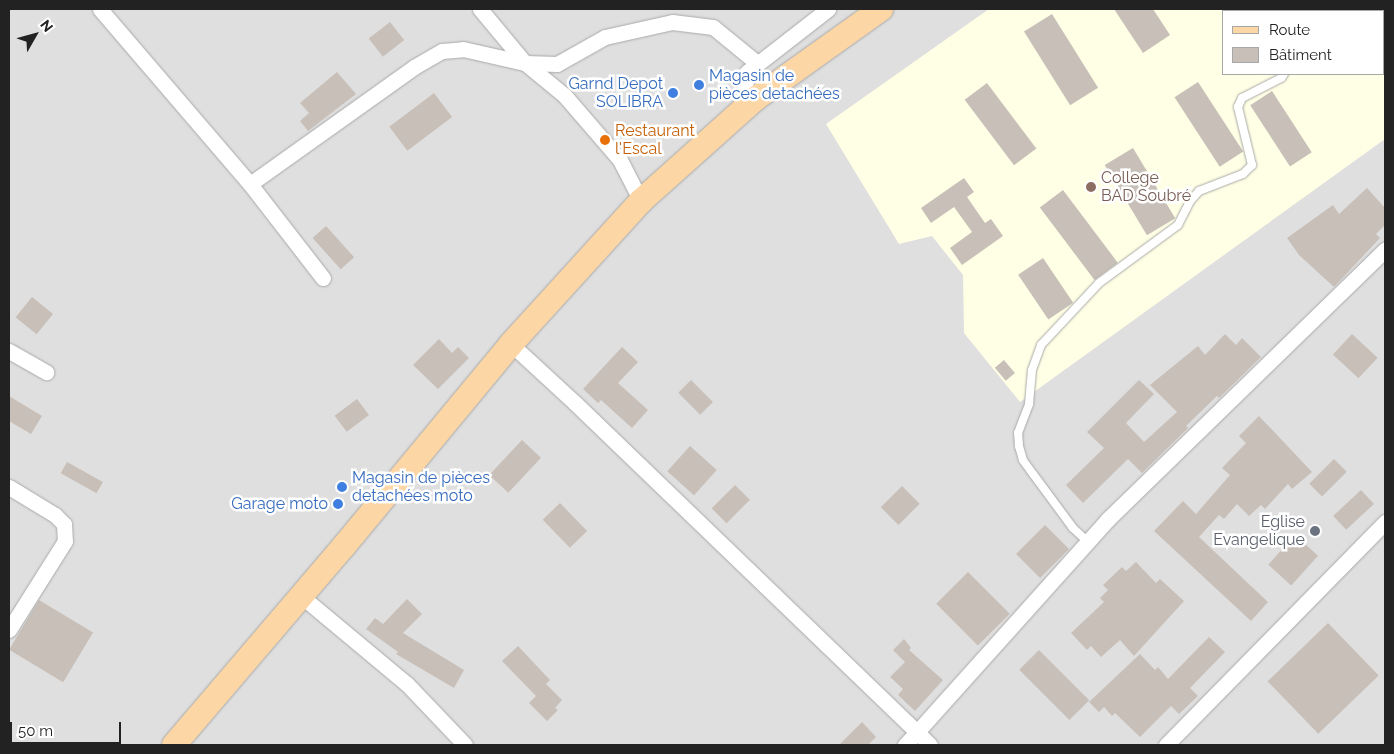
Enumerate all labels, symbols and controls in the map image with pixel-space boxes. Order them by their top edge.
north arrow [10,10,60,60]
legend [1222,10,1384,75]
text: N [37,17,56,35]
text: Route [1269,21,1310,39]
text: Bâtiment [1269,46,1332,64]
place label: Magasin de pièces detachées [709,66,840,104]
place label: Garnd Depot SOLIBRA [568,74,663,112]
marker: Magasin de pièces detachées [693,79,705,91]
marker: Garnd Depot SOLIBRA [667,87,679,99]
place label: Restaurant l'Escal [615,121,695,159]
marker: Restaurant l'Escal [599,134,611,146]
place label: College BAD Soubré [1101,168,1191,206]
marker: College BAD Soubré [1085,181,1097,193]
place label: Magasin de pièces detachées moto [352,468,490,506]
marker: Magasin de pièces detachées moto [336,481,348,493]
place label: Garage moto [231,494,328,514]
marker: Garage moto [332,498,344,510]
place label: Eglise Evangelique [1213,512,1305,550]
marker: Eglise Evangelique [1309,525,1321,537]
scale bar [12,712,124,744]
text: 50 m [18,722,53,740]

